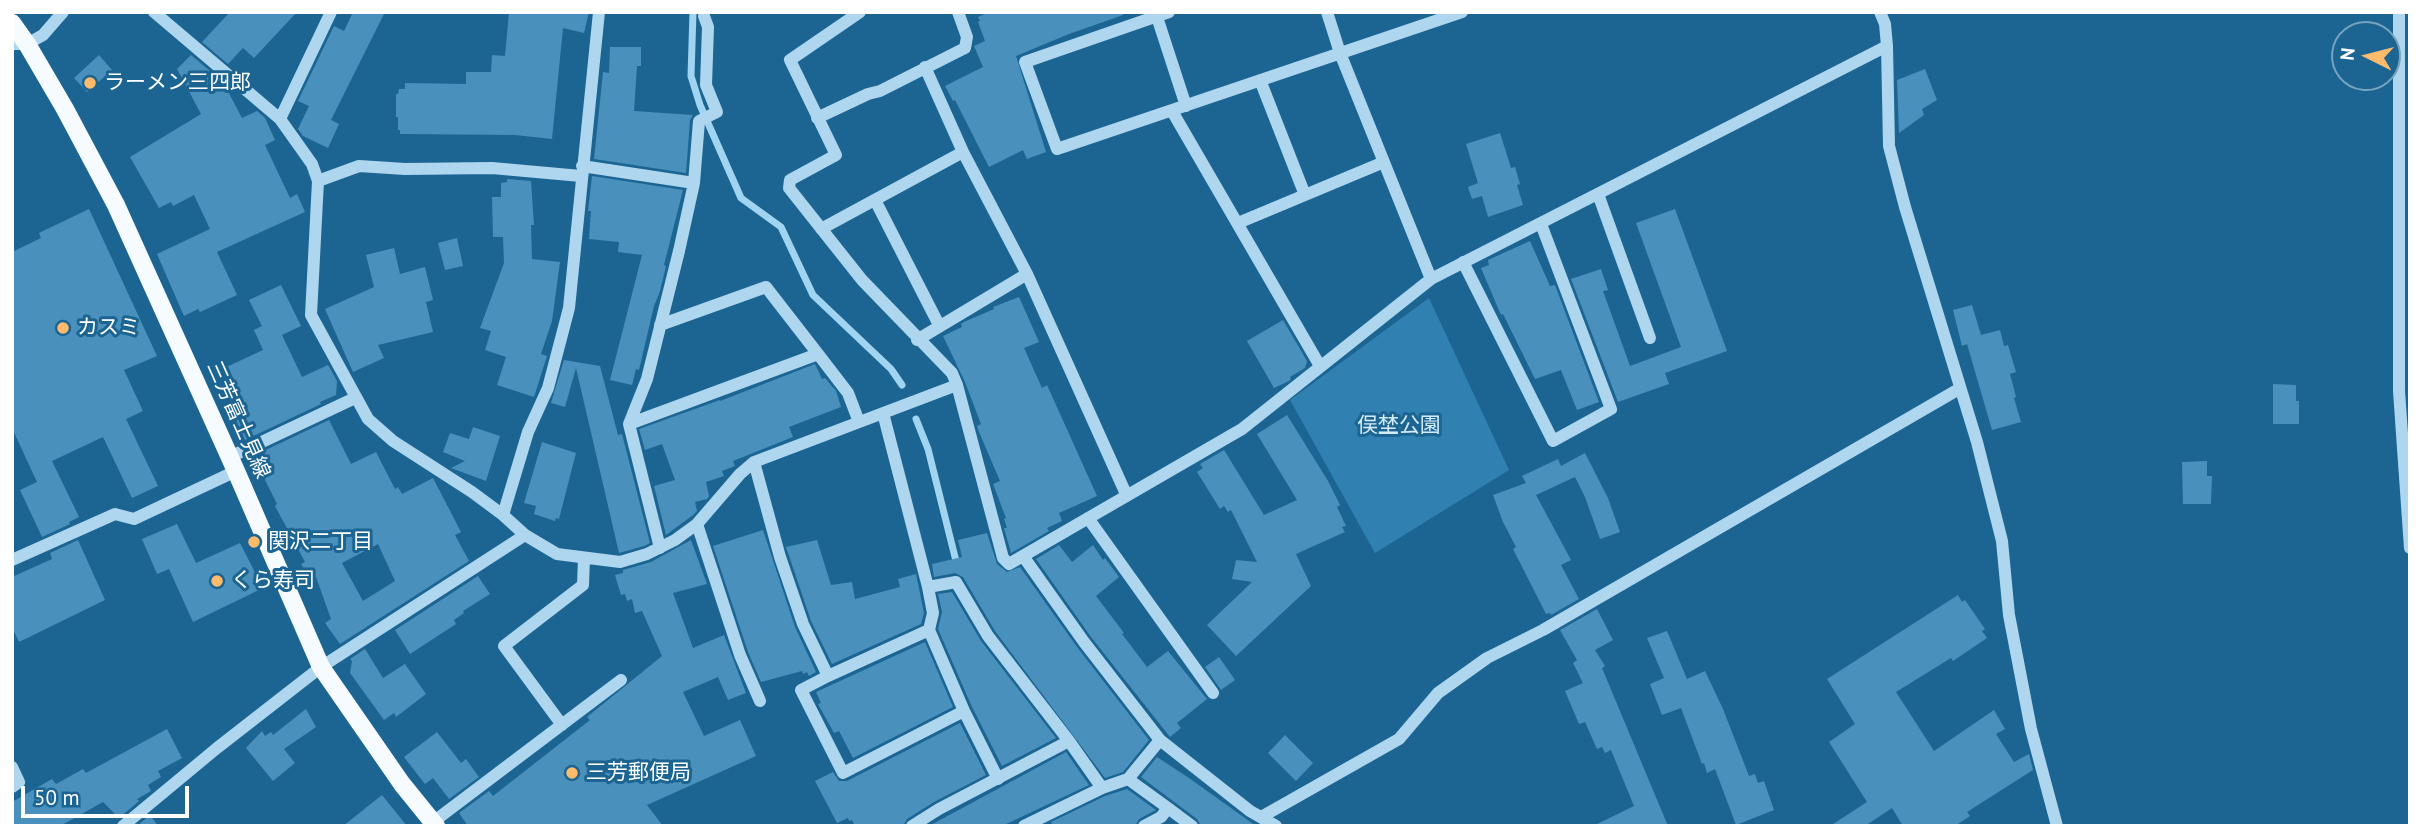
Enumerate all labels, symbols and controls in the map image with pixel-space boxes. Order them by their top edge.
north arrow [2331,21,2401,91]
text: N [2335,47,2360,61]
place label: ラーメン三四郎 [104,70,251,96]
marker: ラーメン三四郎 [82,75,98,91]
place label: カスミ [77,315,140,341]
marker: カスミ [55,320,71,336]
street label: 三芳富士見線 [201,357,275,483]
park label: 俣埜公園 [1357,413,1441,439]
place label: 関沢二丁目 [268,529,373,555]
marker: 関沢二丁目 [246,534,262,550]
place label: くら寿司 [231,568,315,594]
marker: くら寿司 [209,573,225,589]
place label: 三芳郵便局 [586,760,691,786]
marker: 三芳郵便局 [564,765,580,781]
scale bar [24,772,192,816]
text: 50 m [34,784,80,811]

